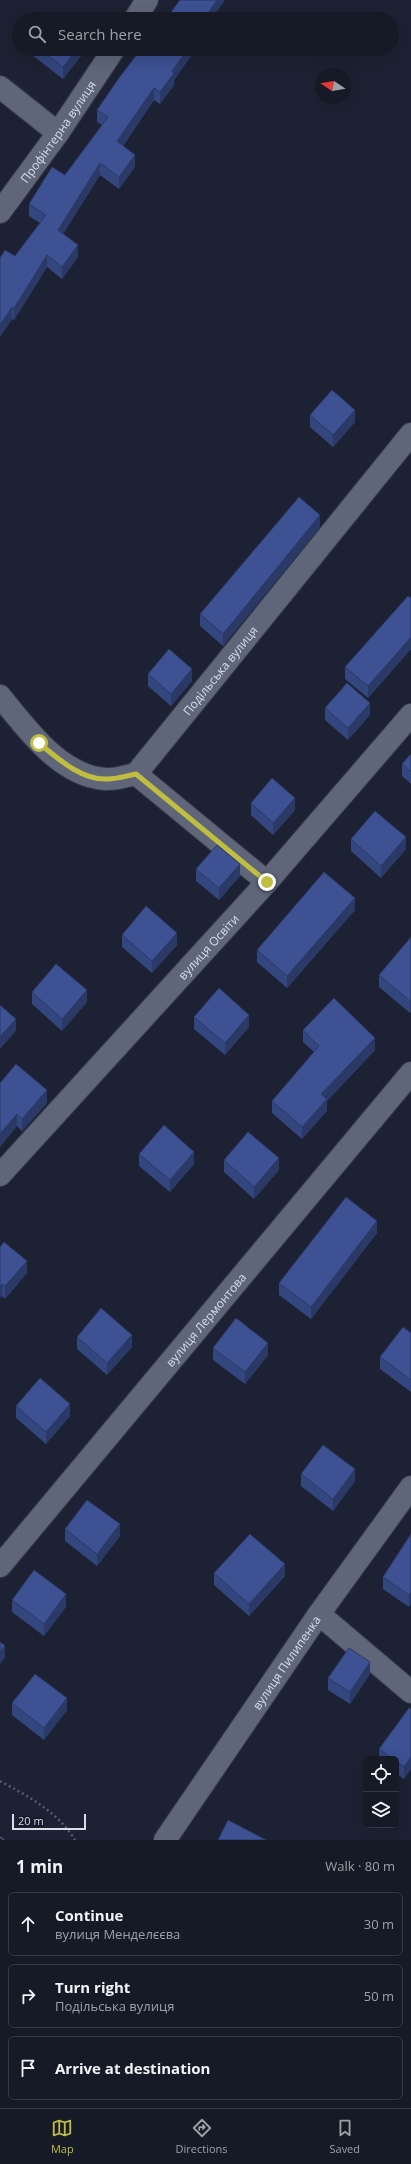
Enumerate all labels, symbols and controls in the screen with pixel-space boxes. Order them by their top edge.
search box [12,12,399,56]
icon: search [26,23,48,45]
text: Search here [58,24,142,44]
north arrow [315,68,351,104]
street label: Профінтерна вулиця [16,77,99,186]
street label: Подільська вулиця [178,622,261,719]
route start [30,734,48,752]
route end [258,873,276,891]
street label: вулиця Освіти [174,910,242,983]
street label: вулиця Лермонтова [161,1269,250,1370]
street label: вулиця Пилипенка [248,1612,324,1713]
map controls [363,1756,399,1828]
button: locate [363,1756,399,1792]
button: layers [363,1792,399,1828]
scale bar [12,1812,86,1831]
text: 20 m [18,1813,44,1828]
text: 1 min [16,1855,63,1878]
text: Walk · 80 m [325,1857,395,1875]
text: Continue [55,1905,123,1925]
icon: ahead [17,1913,39,1935]
text: 30 m [364,1915,394,1933]
text: вулиця Менделєєва [55,1925,180,1943]
text: Turn right [55,1977,130,1997]
icon: right [17,1985,39,2007]
text: 50 m [364,1987,394,2005]
text: Подільська вулиця [55,1997,174,2015]
icon: arrive [17,2057,39,2079]
text: Arrive at destination [55,2058,210,2078]
tab: Map [51,2117,74,2156]
tab: Directions [176,2117,228,2156]
tab: Saved [329,2117,360,2156]

